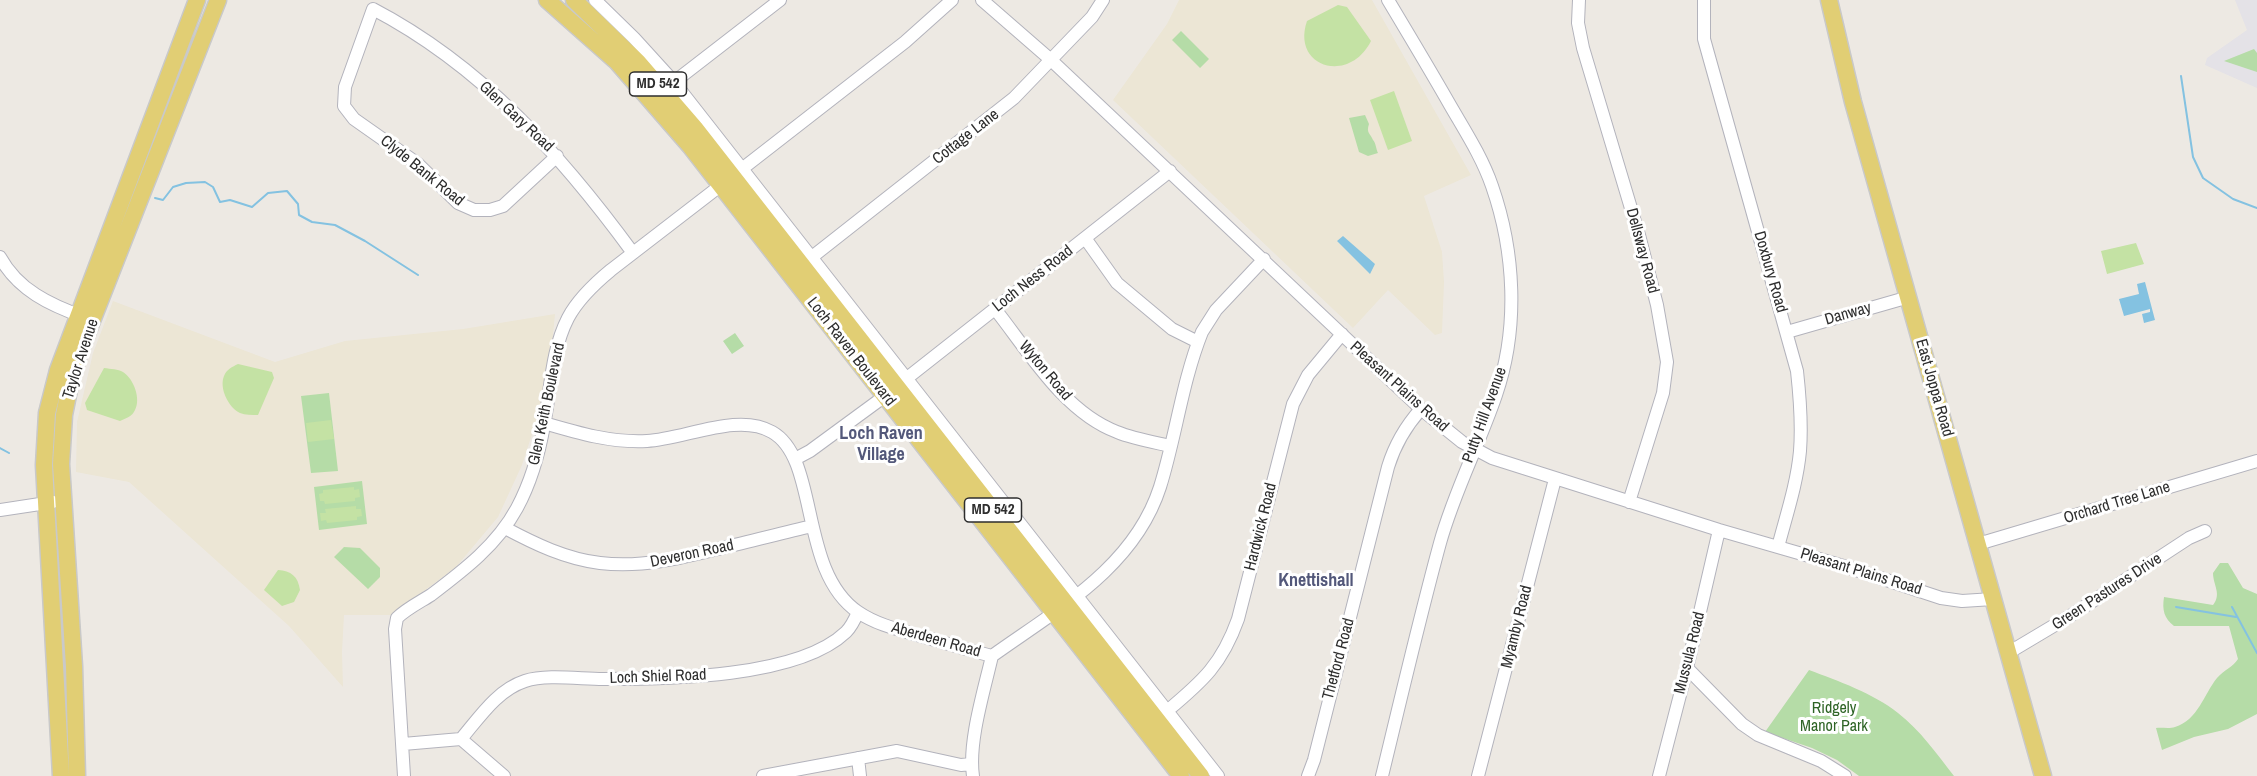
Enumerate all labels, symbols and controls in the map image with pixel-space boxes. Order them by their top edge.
road number: MD 542 [630,72,686,96]
street label: Glen Gary Road [475,78,557,156]
street label: Cottage Lane [929,105,1003,169]
street label: Clyde Bank Road [376,131,468,211]
street label: Dellsway Road [1621,206,1663,296]
street label: Doxbury Road [1749,229,1791,315]
street label: Loch Ness Road [989,242,1077,316]
street label: Loch Raven Boulevard [803,294,899,410]
street label: Danway [1823,298,1873,330]
street label: Taylor Avenue [59,316,103,402]
street label: Wyton Road [1014,337,1076,405]
street label: East Joppa Road [1911,337,1957,439]
street label: Pleasant Plains Road [1346,338,1452,436]
street label: Glen Keith Boulevard [525,341,569,467]
street label: Putty Hill Avenue [1459,365,1511,465]
district label: Loch Raven Village [839,423,923,466]
street label: Orchard Tree Lane [2061,478,2173,528]
street label: Hardwick Road [1241,481,1281,573]
road number: MD 542 [964,498,1022,522]
street label: Deveron Road [649,536,735,572]
street label: Pleasant Plains Road [1798,544,1924,600]
street label: Green Pastures Drive [2049,549,2165,635]
district label: Knettishall [1278,570,1354,592]
street label: Myamby Road [1497,584,1537,670]
street label: Mussula Road [1671,610,1709,696]
street label: Thetford Road [1319,616,1359,702]
street label: Aberdeen Road [889,618,983,662]
street label: Loch Shiel Road [609,666,707,688]
park label: Ridgely Manor Park [1800,699,1868,737]

